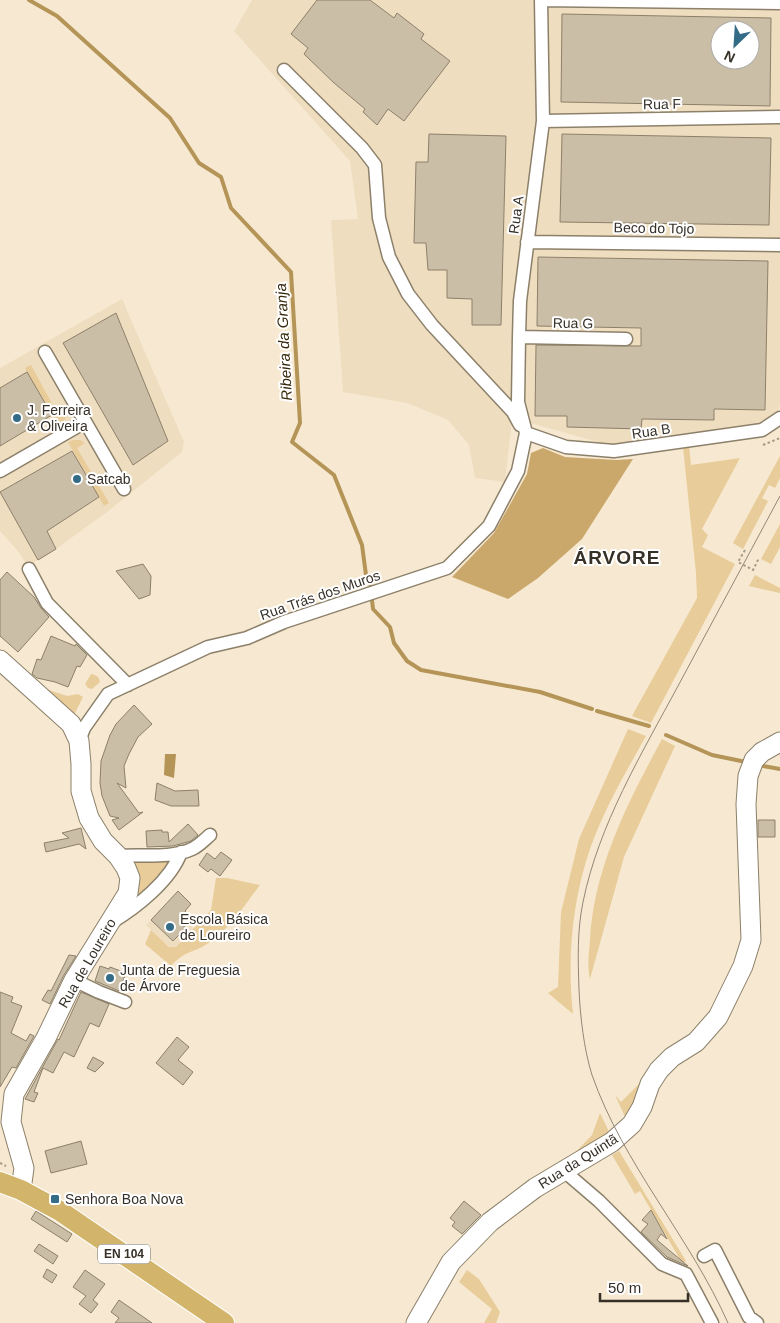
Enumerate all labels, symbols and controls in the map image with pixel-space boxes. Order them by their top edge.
north arrow [710,20,760,70]
text: N [722,47,737,66]
street label: Rua F [643,96,681,112]
street label: Rua A [505,194,527,235]
street label: Beco do Tojo [614,219,695,237]
water label: Ribeira da Granja [272,283,295,401]
street label: Rua G [553,315,593,331]
place label: J. Ferreira & Oliveira [27,402,91,434]
marker: J. Ferreira & Oliveira [11,412,23,424]
street label: Rua B [631,420,671,442]
place label: Satcab [87,471,131,487]
marker: Satcab [71,473,83,485]
district label: ÁRVORE [574,547,660,568]
street label: Rua Trás dos Muros [258,567,382,623]
place label: Escola Básica de Loureiro [180,911,268,943]
street label: Rua de Loureiro [55,915,119,1010]
marker: Escola Básica de Loureiro [164,921,176,933]
place label: Junta de Freguesia de Árvore [120,962,240,994]
marker: Junta de Freguesia de Árvore [104,972,116,984]
street label: Rua da Quintã [535,1130,621,1192]
place label: Senhora Boa Nova [65,1191,184,1207]
marker: Senhora Boa Nova [49,1193,61,1205]
road number: EN 104 [98,1244,150,1264]
scale bar [600,1270,688,1302]
text: 50 m [608,1279,641,1296]

